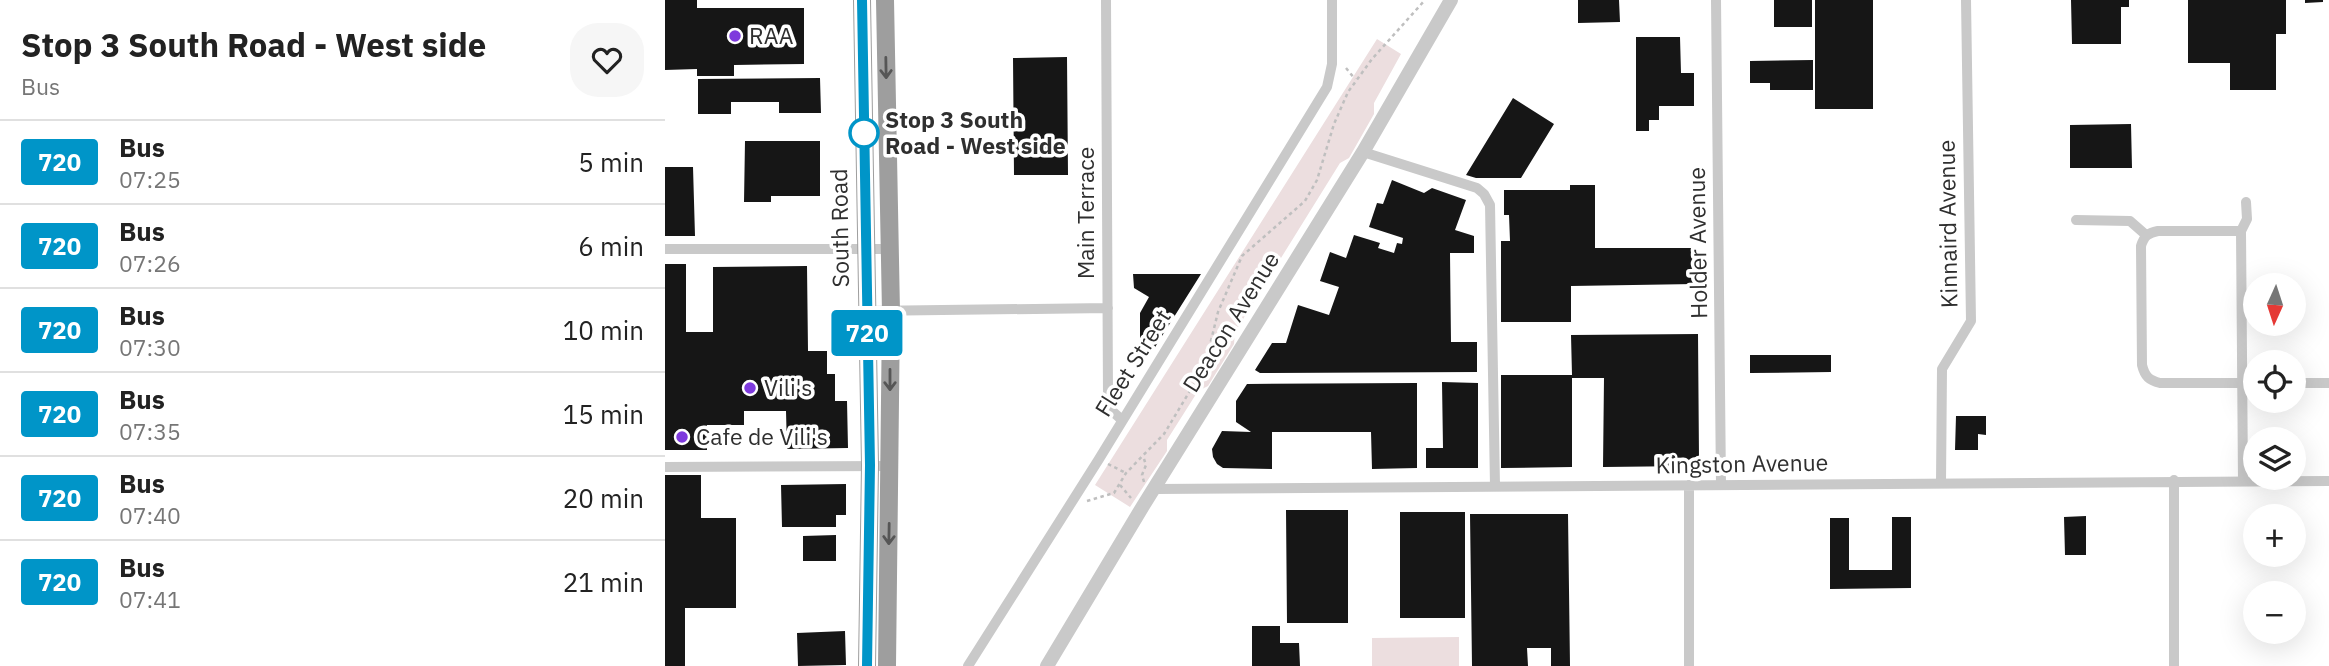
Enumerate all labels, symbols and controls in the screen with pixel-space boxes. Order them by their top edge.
place label: RAA [749,20,794,50]
text: Stop 3 South Road - West side [21,23,486,66]
button: heart [570,23,644,97]
marker: RAA [727,28,743,44]
one-way arrow [879,56,892,79]
text: Bus [21,71,60,101]
place label: Stop 3 South Road - West side [885,104,1066,160]
marker: Stop 3 South Road - West side [849,118,879,148]
text: Bus [119,130,165,164]
street label: Kinnaird Avenue [1931,140,1963,308]
text: 5 min [578,145,644,179]
text: 720 [38,146,81,178]
street label: Main Terrace [1070,147,1100,279]
text: 07:25 [119,164,181,194]
street label: Holder Avenue [1681,167,1713,319]
street label: South Road [823,168,855,288]
text: Bus [119,214,165,248]
text: 6 min [578,229,644,263]
text: 720 [38,230,81,262]
street label: Deacon Avenue [1175,246,1285,397]
text: 07:26 [119,248,181,278]
north arrow [2243,273,2307,336]
map controls [2243,273,2306,644]
text: Bus [119,298,165,332]
street label: Fleet Street [1087,303,1177,422]
line badge: 720 [827,310,907,356]
text: 10 min [563,313,644,347]
text: 720 [38,314,81,346]
text: 720 [845,317,889,349]
text: 07:30 [119,332,181,362]
button: locate [2243,350,2306,413]
one-way arrow [883,368,897,391]
place label: Vili's [764,372,813,402]
marker: Vili's [742,380,758,396]
text: Bus [119,382,165,416]
text: 15 min [563,397,644,431]
text: 720 [38,398,81,430]
text: 07:35 [119,416,181,446]
place label: Cafe de Vili's [696,421,828,451]
button: layers [2243,427,2306,490]
marker: Cafe de Vili's [674,429,690,445]
street label: Kingston Avenue [1655,446,1829,480]
text: Bus [119,466,165,500]
text: 20 min [563,481,644,515]
text: 720 [38,482,81,514]
text: 07:40 [119,500,181,530]
button: + [2243,504,2306,567]
one-way arrow [882,522,896,545]
text: Bus [119,550,165,584]
text: 21 min [563,565,644,599]
text: 720 [38,566,81,598]
button: − [2243,581,2306,644]
text: 07:41 [119,584,181,614]

